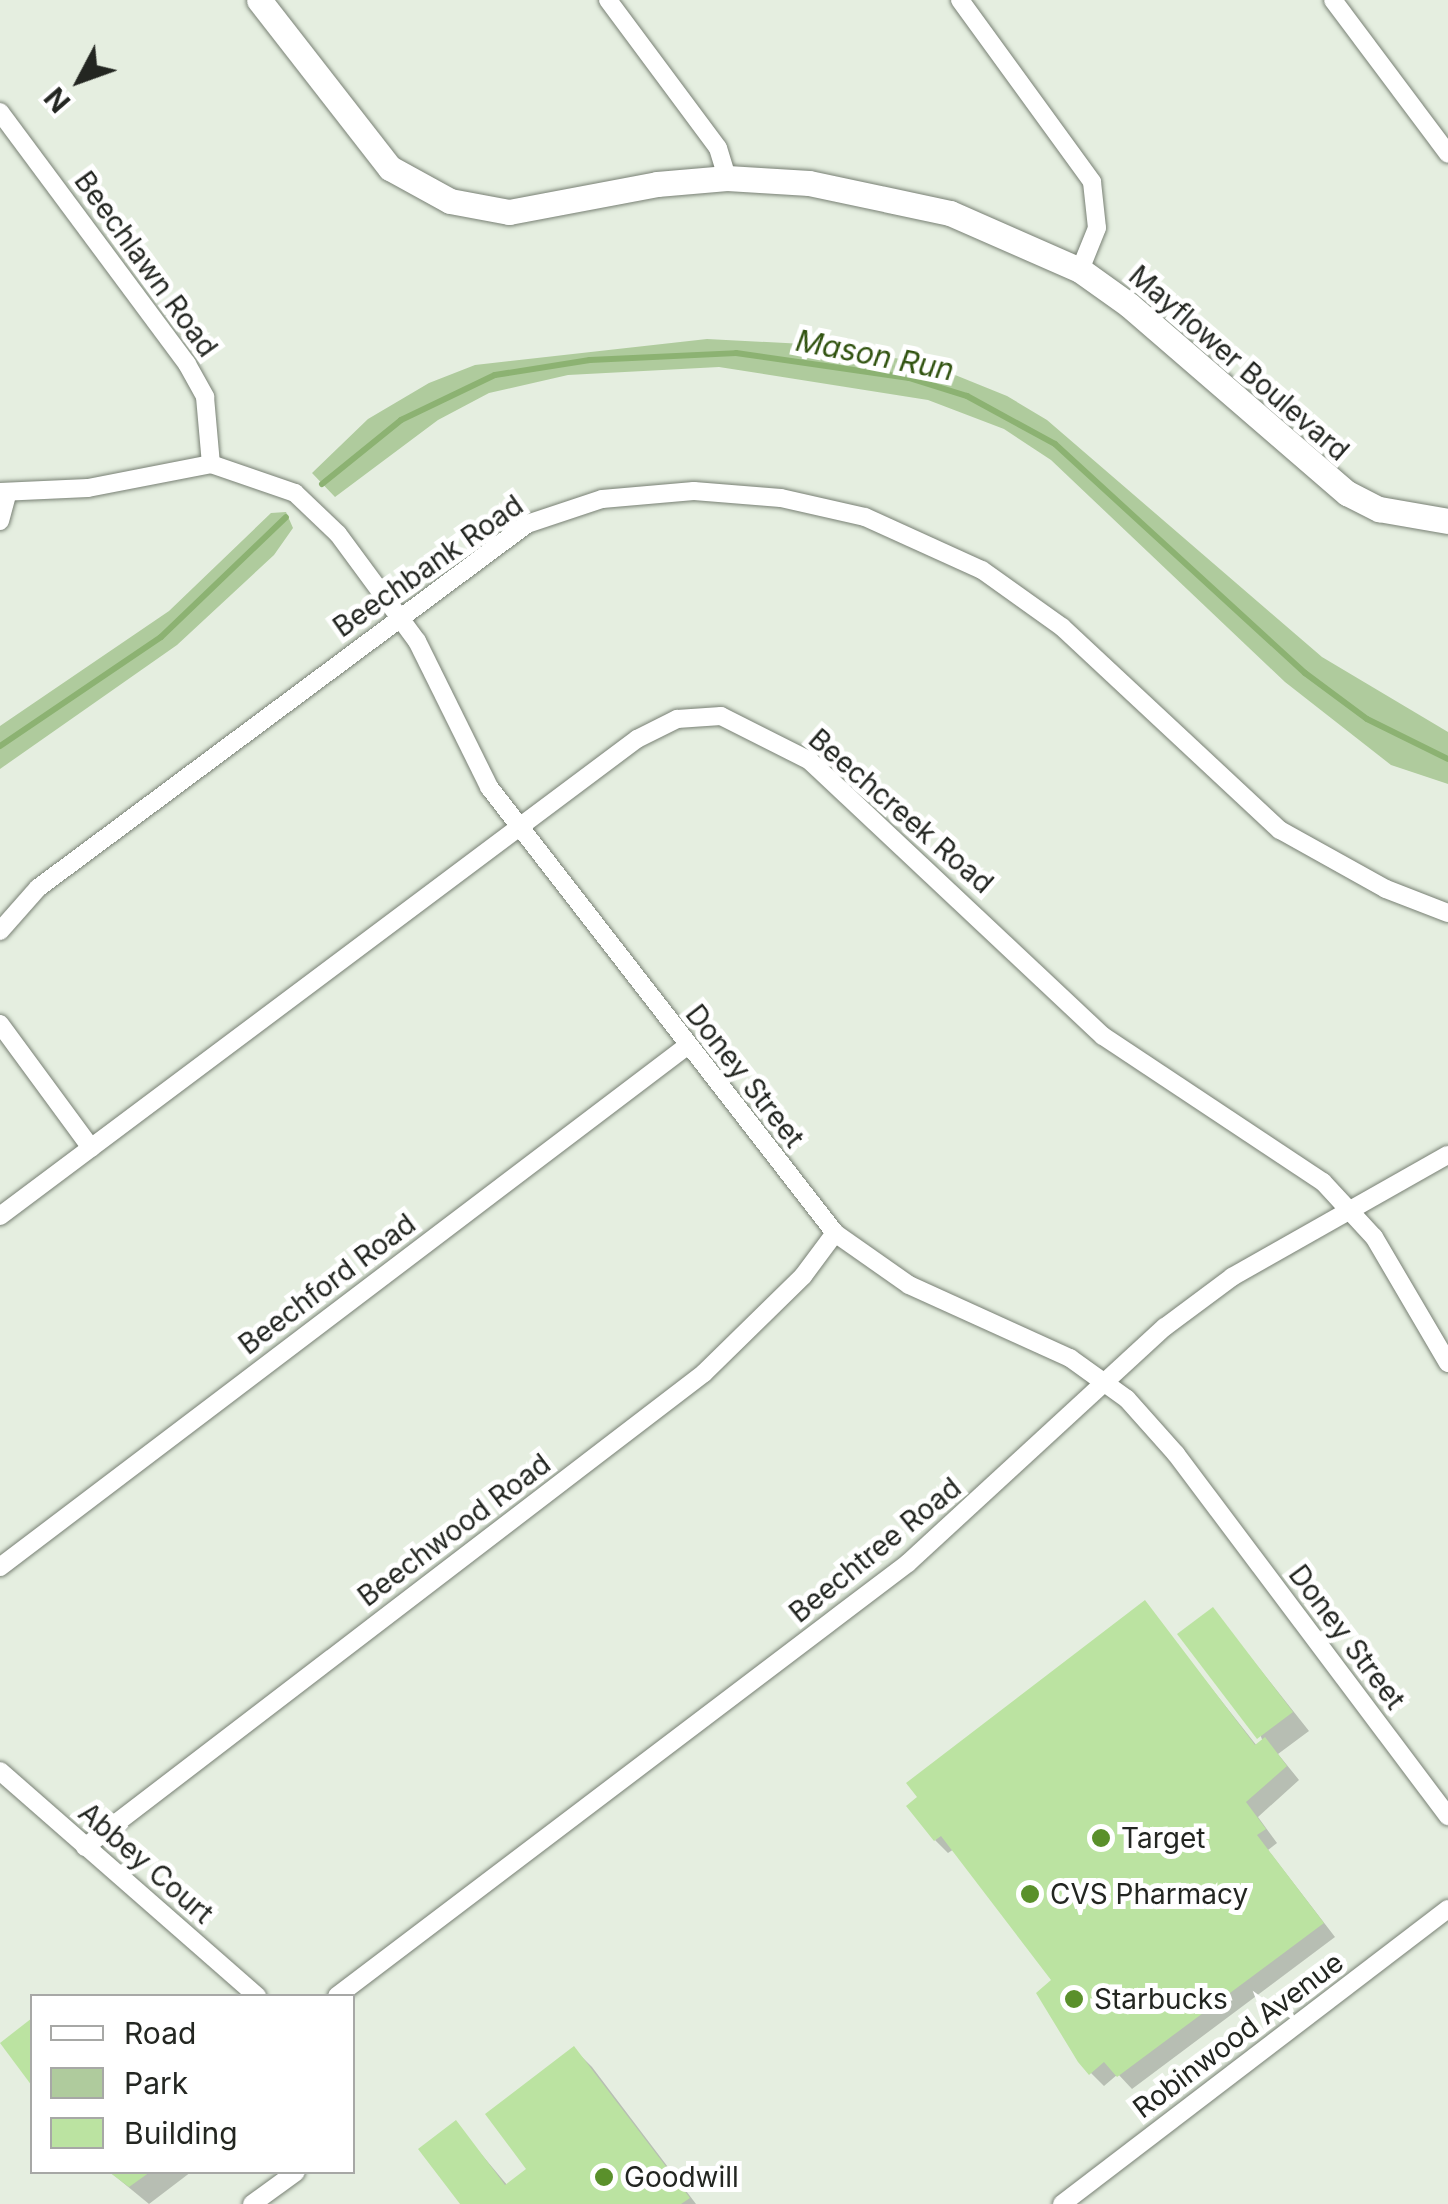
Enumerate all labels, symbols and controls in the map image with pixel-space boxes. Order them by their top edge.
north arrow [30,30,130,130]
text: N [38,80,77,119]
street label: Beechlawn Road [67,165,225,363]
street label: Mayflower Boulevard [1122,258,1356,468]
water label: Mason Run [793,322,957,388]
street label: Beechbank Road [327,488,529,644]
street label: Beechcreek Road [802,722,1000,900]
street label: Doney Street [679,998,811,1154]
street label: Beechford Road [232,1207,422,1361]
street label: Beechwood Road [351,1447,557,1613]
street label: Beechtree Road [783,1471,967,1629]
street label: Doney Street [1282,1558,1412,1716]
street label: Abbey Court [72,1796,220,1930]
place label: Target [1121,1821,1205,1855]
marker: Target [1090,1827,1112,1849]
place label: CVS Pharmacy [1050,1877,1248,1911]
marker: CVS Pharmacy [1019,1883,1041,1905]
street label: Robinwood Avenue [1126,1945,1350,2125]
place label: Starbucks [1094,1982,1228,2016]
marker: Starbucks [1063,1988,1085,2010]
legend [30,1994,355,2174]
text: Road [124,2015,196,2051]
text: Park [124,2065,188,2101]
text: Building [124,2115,238,2151]
place label: Goodwill [624,2160,739,2194]
marker: Goodwill [593,2166,615,2188]

